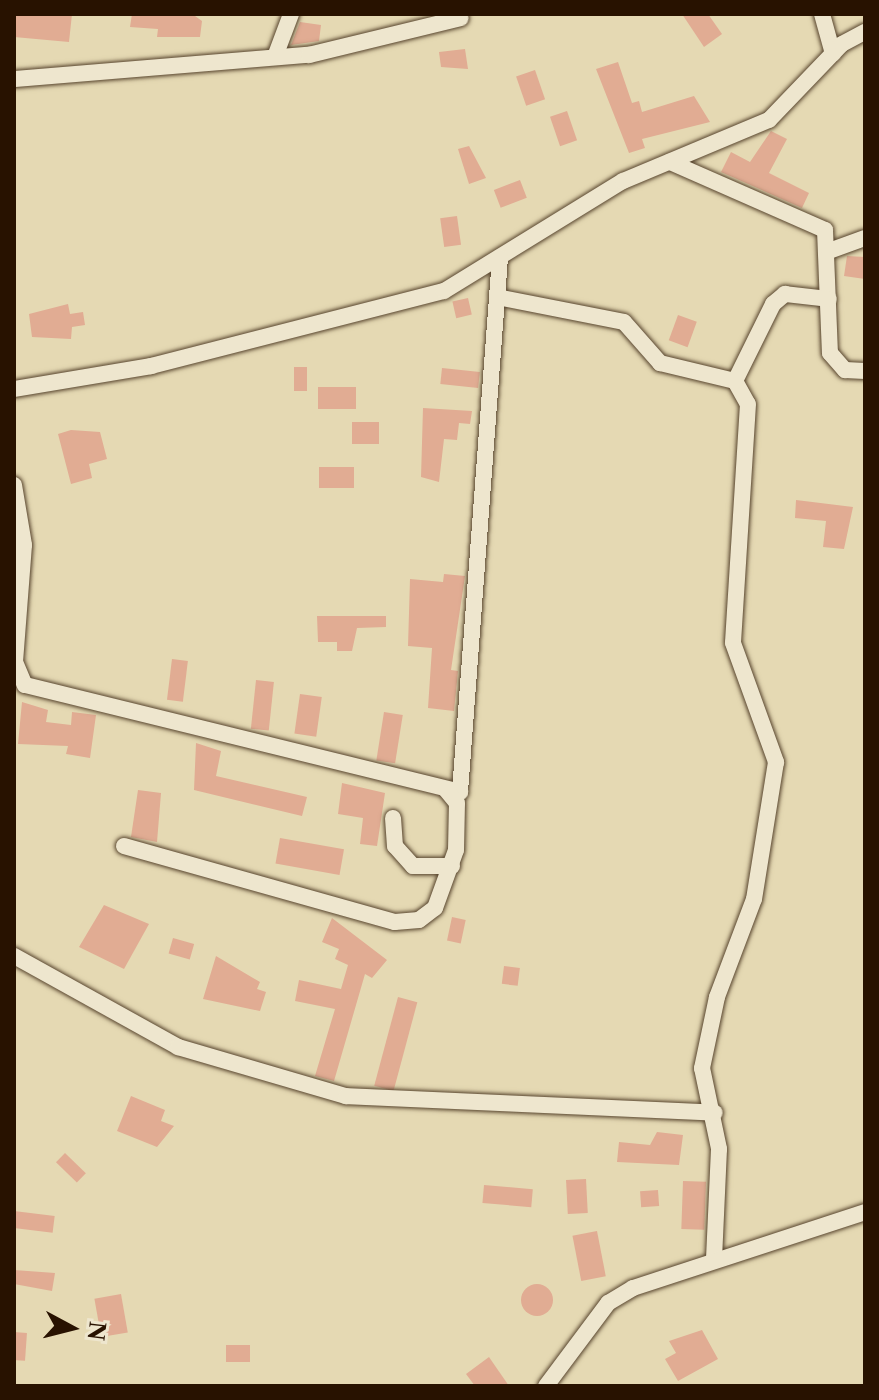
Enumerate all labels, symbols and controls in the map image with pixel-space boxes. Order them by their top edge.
north arrow [32,1288,112,1368]
text: N [82,1320,111,1342]

